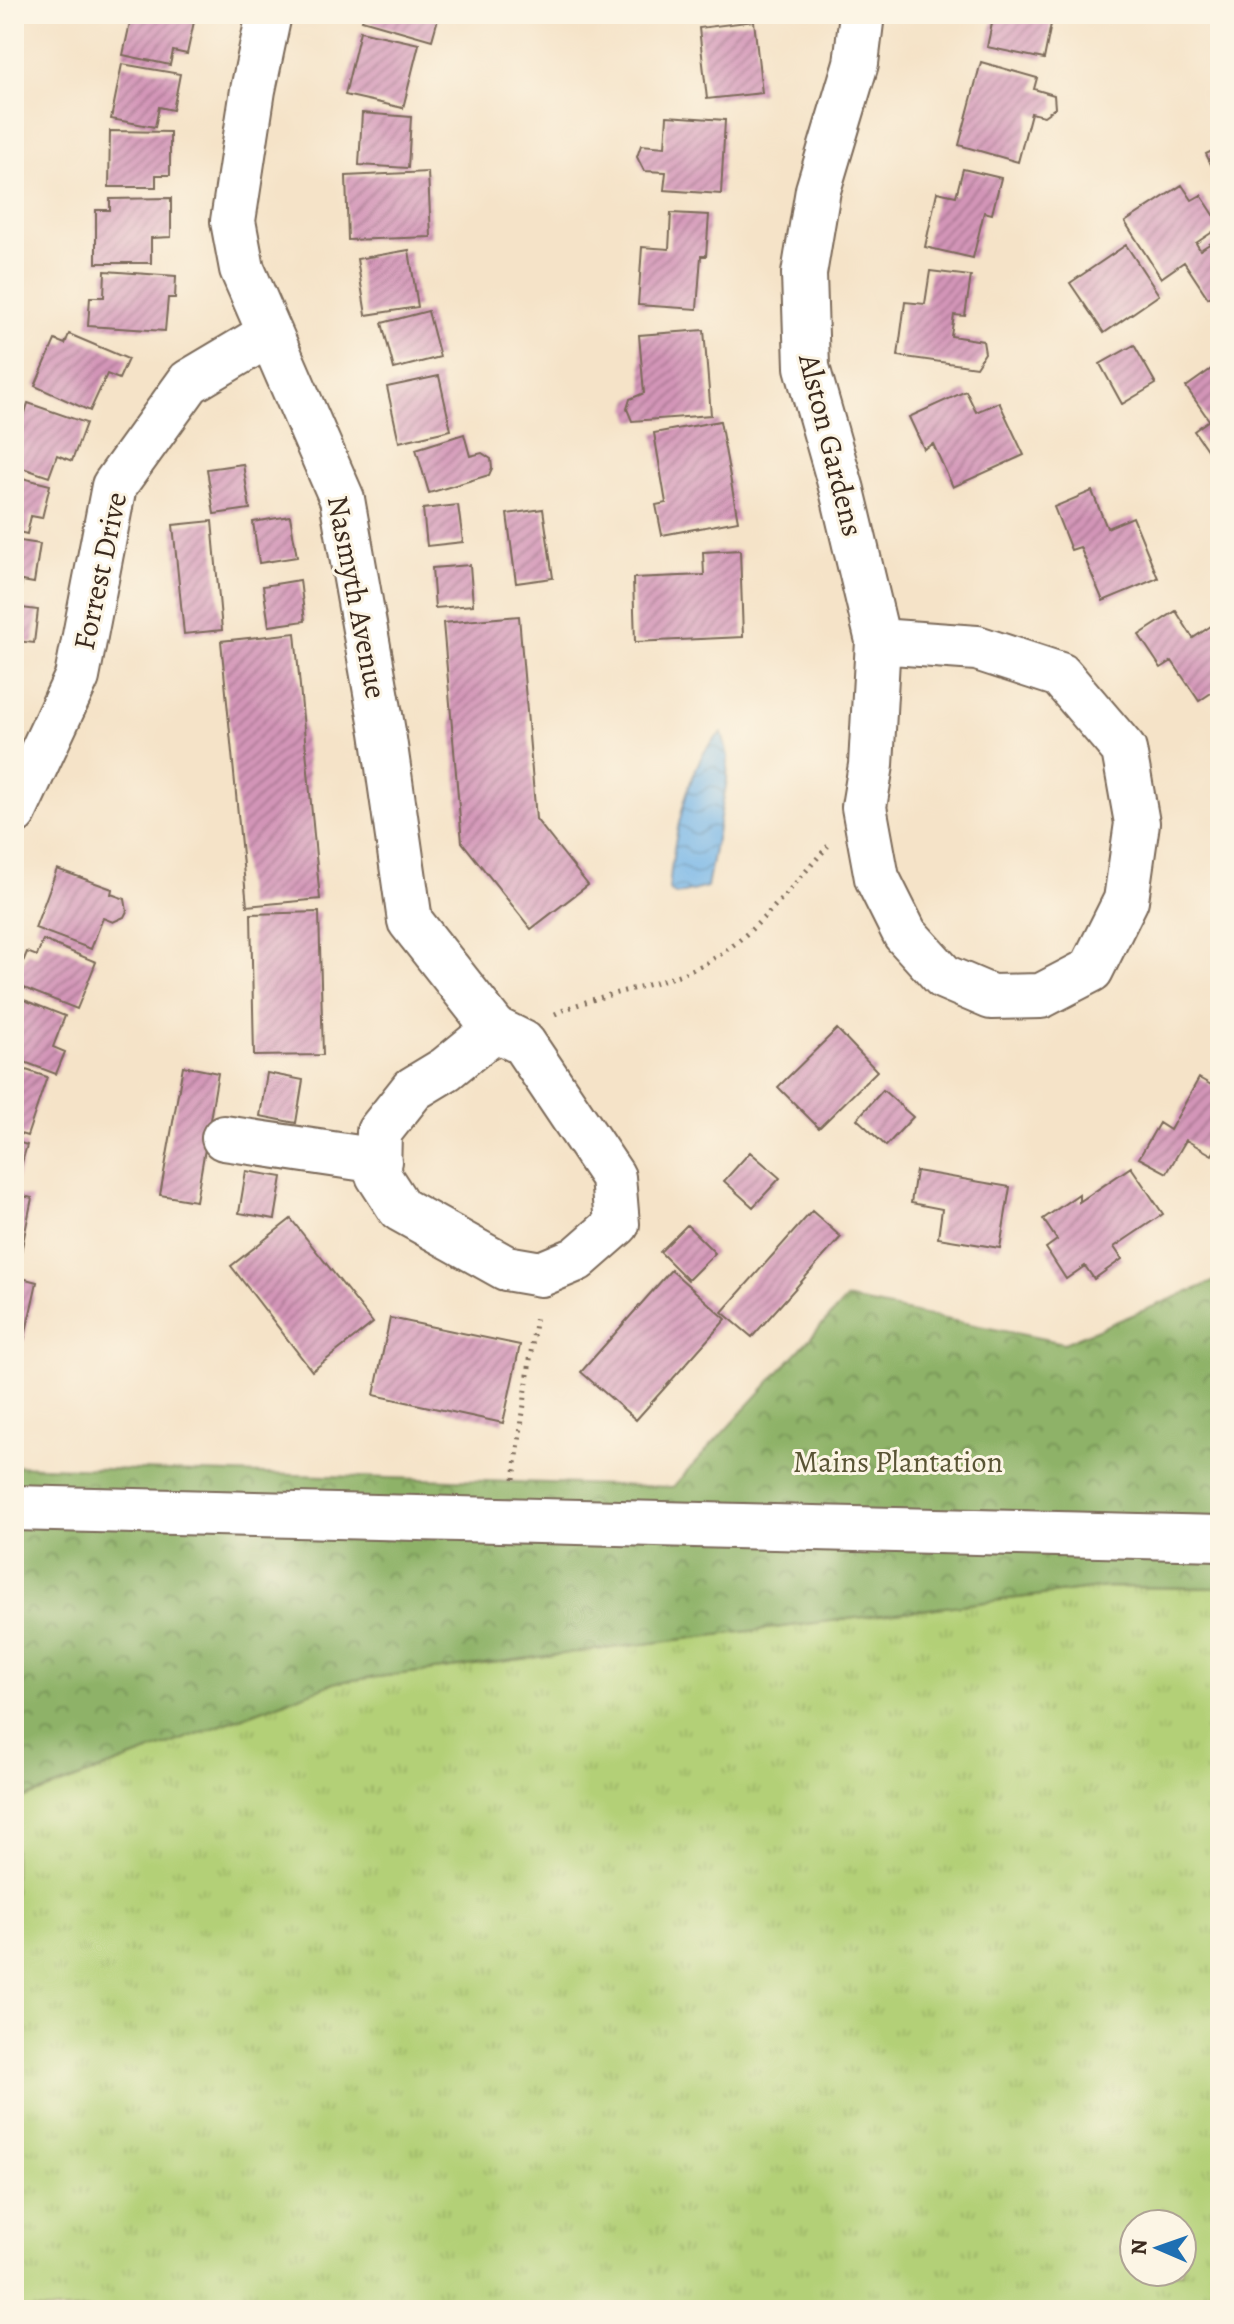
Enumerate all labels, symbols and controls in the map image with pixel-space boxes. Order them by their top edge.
street label: Alston Gardens [789,349,873,540]
street label: Forrest Drive [64,488,136,654]
street label: Nasmyth Avenue [318,492,396,702]
park label: Mains Plantation [793,1442,1003,1482]
north arrow [1118,2208,1198,2288]
text: N [1124,2239,1154,2256]

